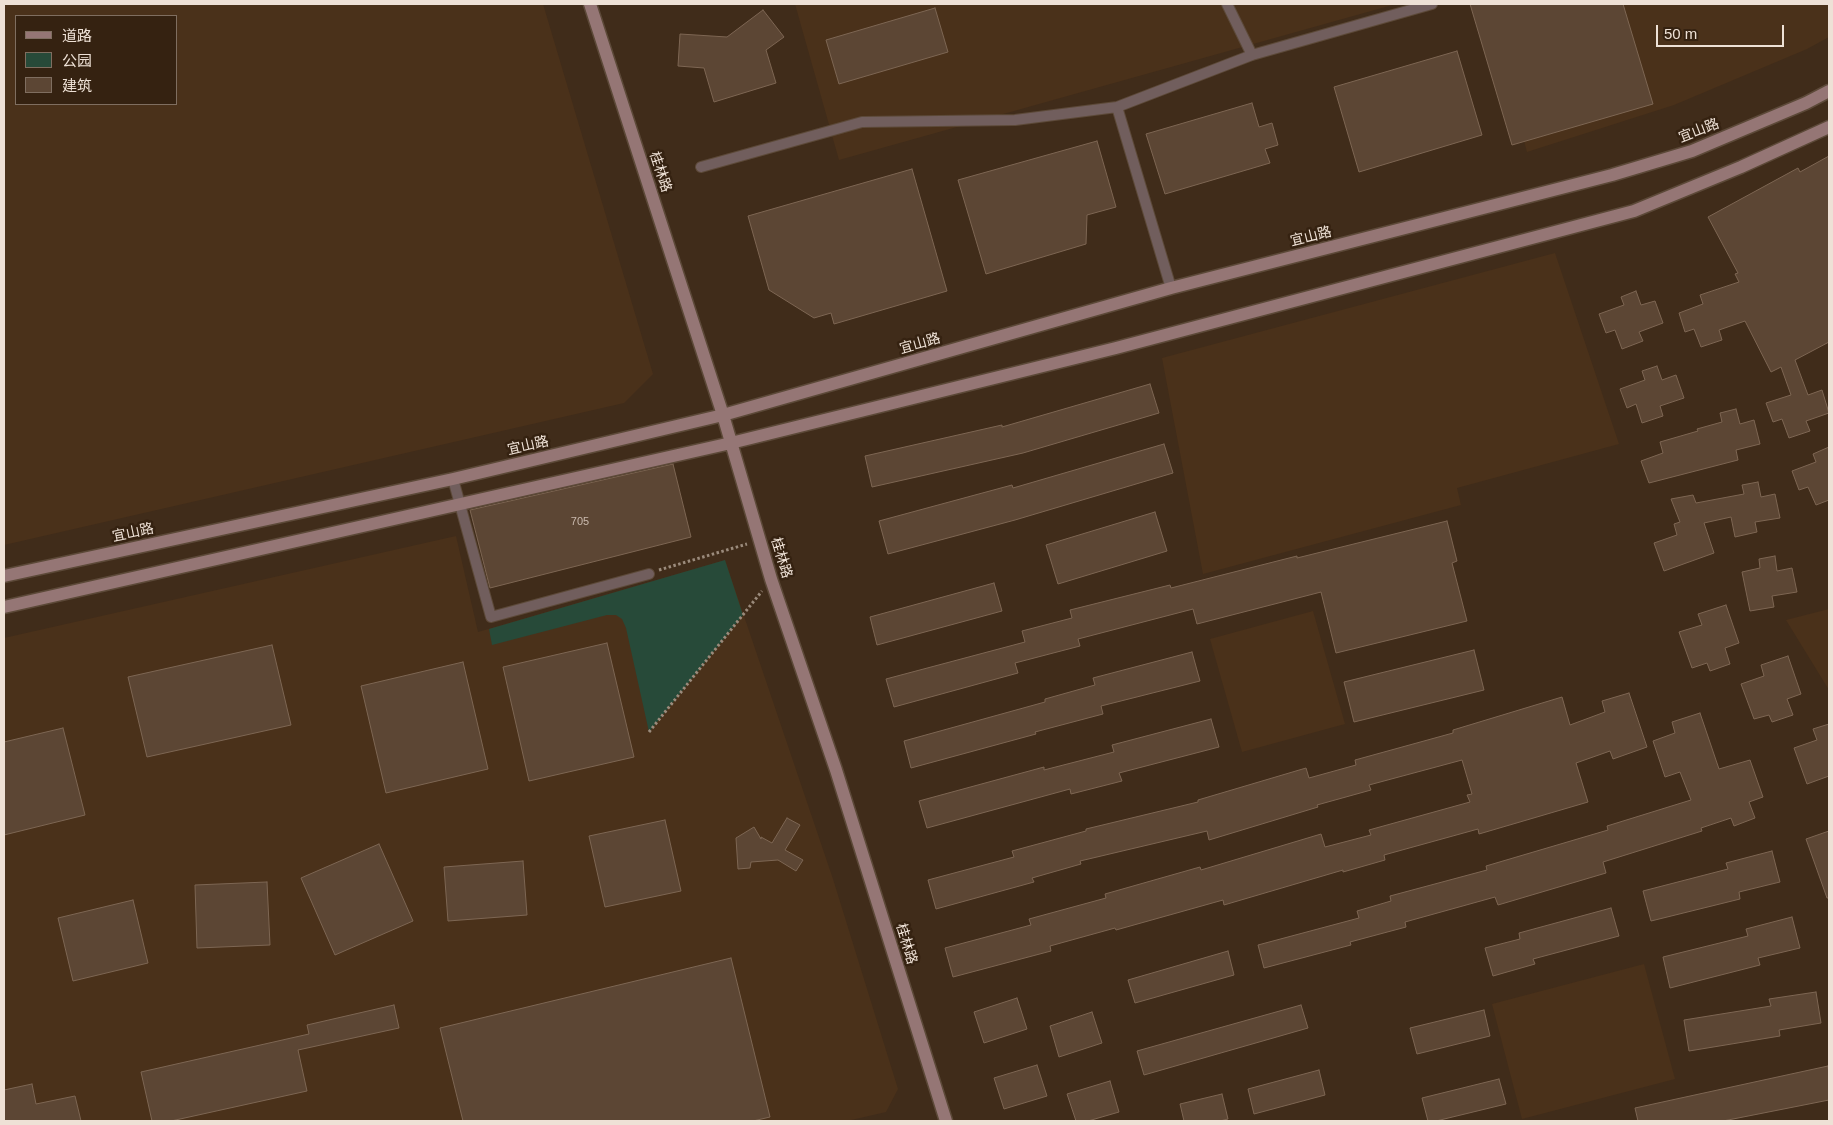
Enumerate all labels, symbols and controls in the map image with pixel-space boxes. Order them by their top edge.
legend [15,15,178,105]
scale bar [1658,15,1786,47]
text: 50 m [1664,25,1697,42]
text: 道路 [62,27,92,44]
text: 公园 [62,52,92,69]
text: 建筑 [62,77,92,94]
street label: 宜山路 [1676,116,1722,146]
street label: 桂林路 [646,149,674,195]
street label: 宜山路 [1289,224,1333,250]
street label: 宜山路 [897,330,943,358]
street label: 宜山路 [506,433,550,459]
house number: 705 [571,515,589,529]
street label: 宜山路 [111,520,155,546]
street label: 桂林路 [767,535,795,581]
street label: 桂林路 [892,921,920,967]

